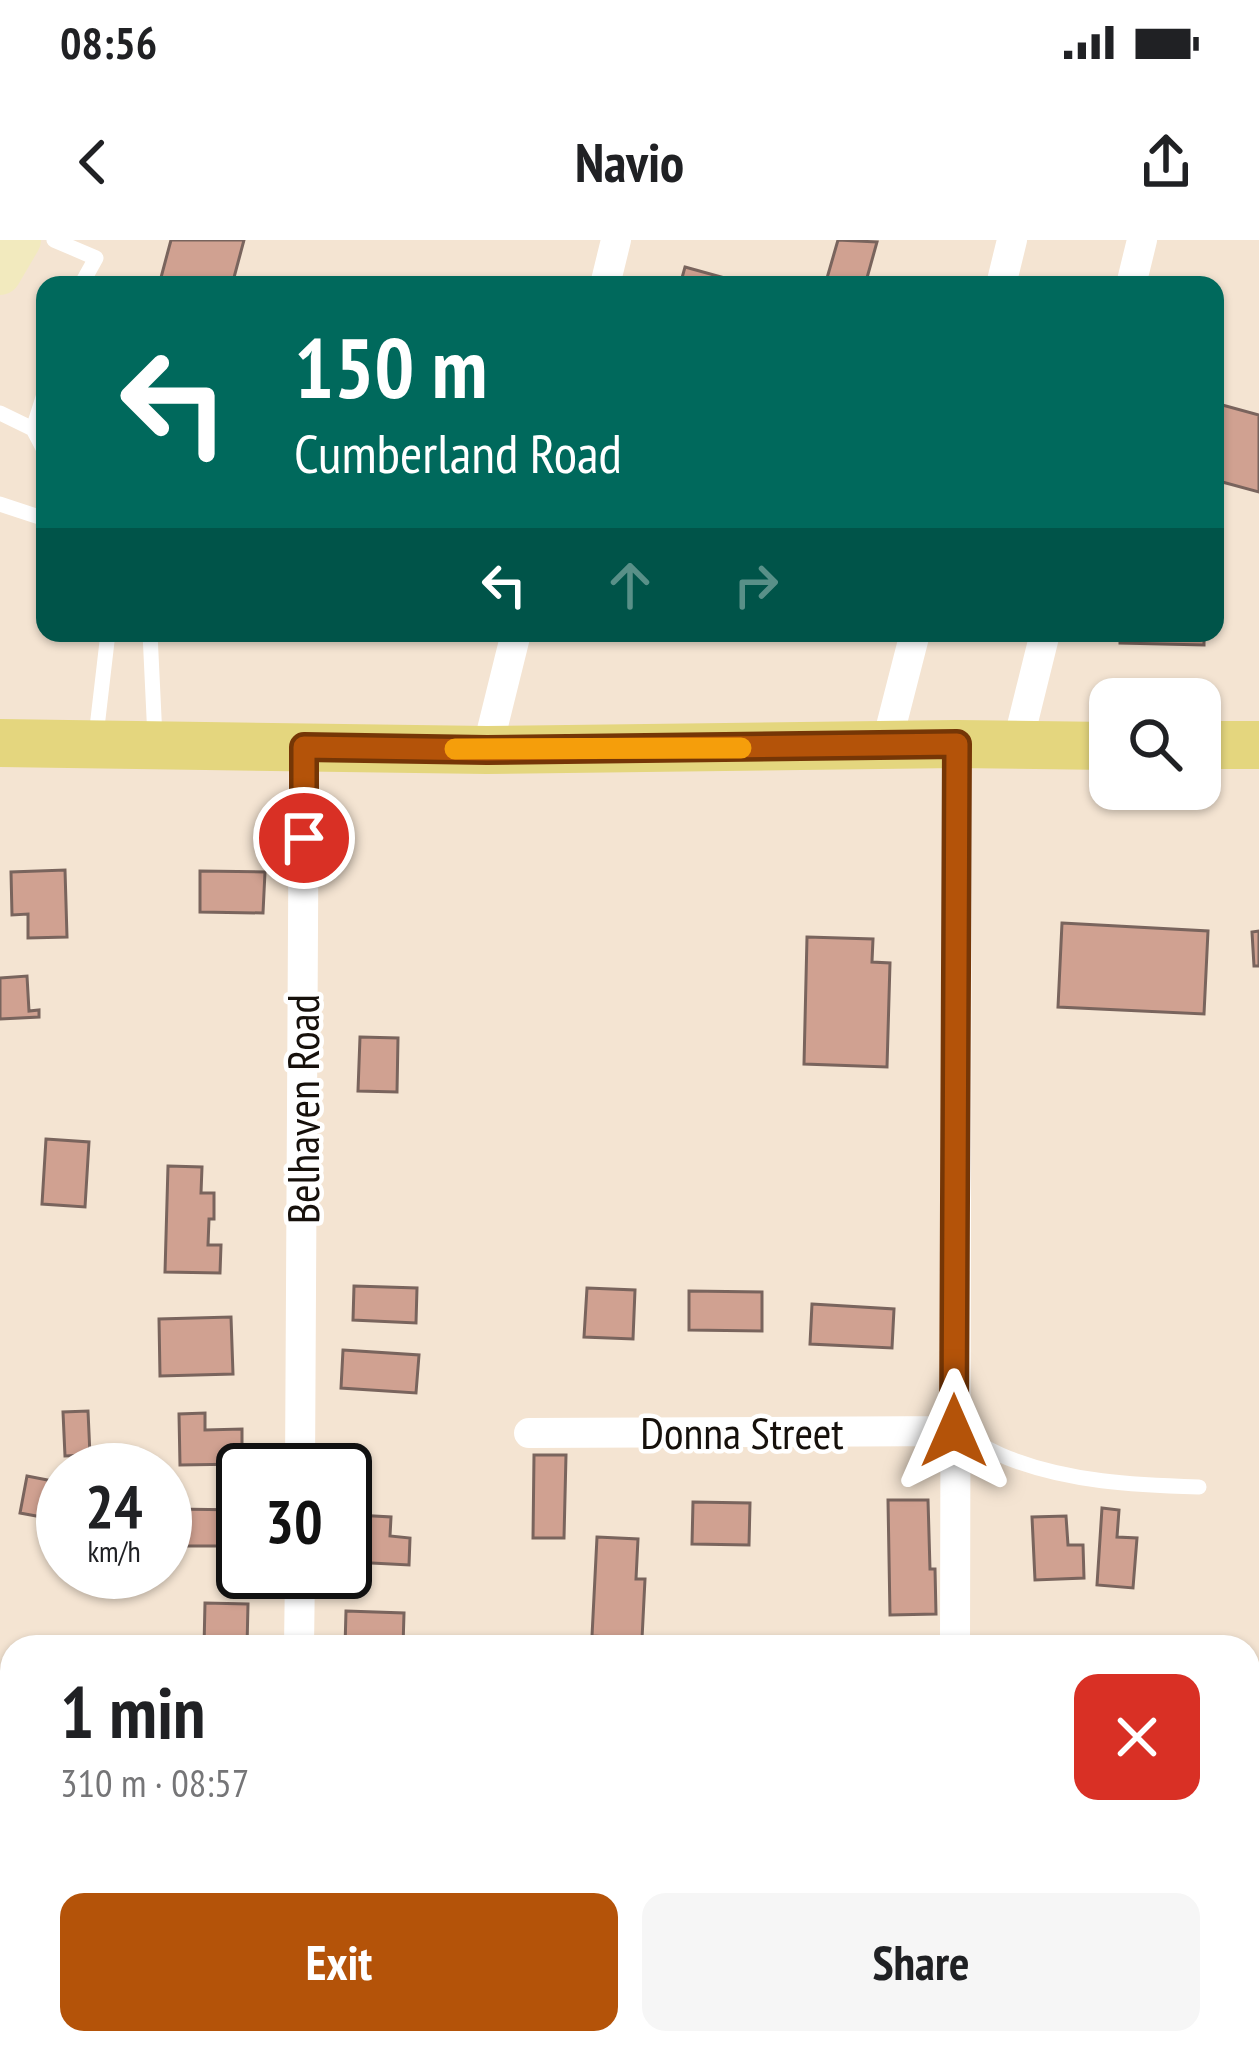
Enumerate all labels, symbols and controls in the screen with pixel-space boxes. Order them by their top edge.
text: 08:56 [60,13,157,71]
text: Navio [575,127,684,197]
icon: back [60,129,126,195]
icon: share [1133,129,1199,195]
text: 150 m [294,312,487,421]
icon: left [96,324,252,480]
text: Cumberland Road [294,418,622,488]
icon: left [471,552,537,618]
icon: ahead [597,552,663,618]
icon: right [723,552,789,618]
map controls [1089,678,1221,810]
button: search [1089,678,1221,810]
pin [253,787,355,889]
icon: arrive [271,805,337,871]
street label: Belhaven Road [273,994,331,1224]
position arrow [891,1368,1017,1494]
street label: Donna Street [640,1403,844,1461]
speed limit sign: 30 [216,1443,372,1599]
text: 24 [85,1467,143,1545]
text: km/h [87,1531,141,1570]
text: 1 min [60,1665,205,1758]
button: close [1074,1674,1200,1800]
text: 310 m · 08:57 [60,1757,249,1808]
button: Exit [60,1893,618,2031]
button: Share [642,1893,1200,2031]

